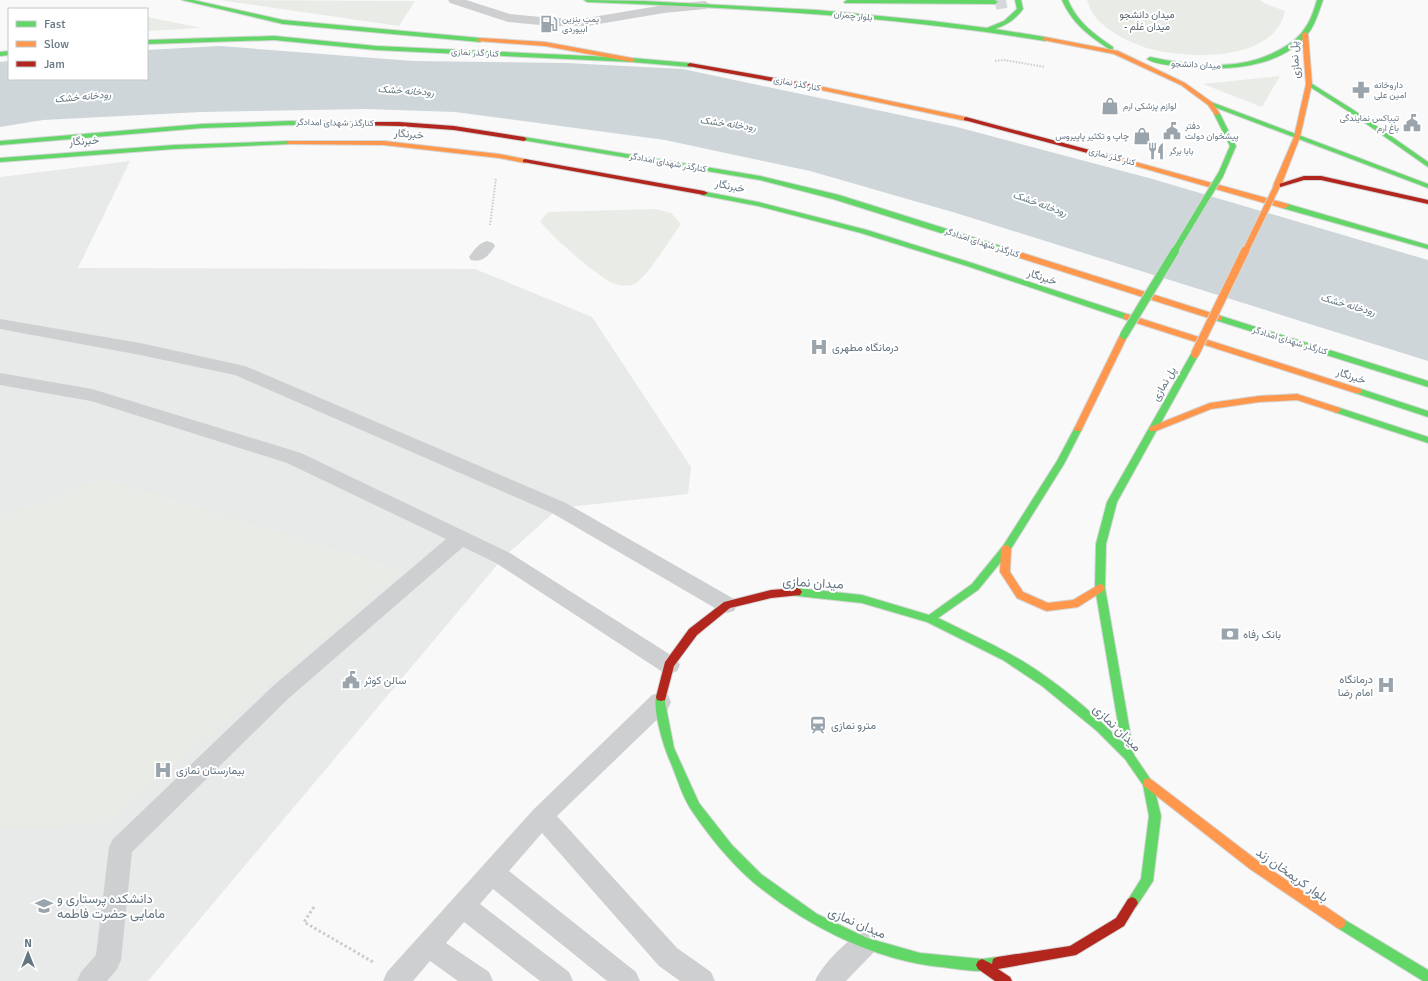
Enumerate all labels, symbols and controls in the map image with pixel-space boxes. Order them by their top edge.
legend [8,8,148,80]
street label: بلوار چمران [833,8,873,24]
district label: میدان دانشجو - میدان عَلَم [1119,9,1175,33]
fuel station icon: پمپ بنزین ابیوردی [539,14,559,34]
place label: پمپ بنزین ابیوردی [562,14,599,35]
text: Fast [44,17,65,32]
text: Slow [44,37,69,52]
street label: پل نمازی [1287,41,1304,79]
street label: کنار گذر نمازی [451,46,499,60]
text: Jam [44,57,65,72]
street label: میدان دانشجو [1171,58,1221,72]
street label: کنار گذر نمازی [772,74,822,94]
pharmacy icon: داروخانه امین علی [1351,80,1371,100]
place label: داروخانه امین علی [1374,80,1406,101]
water label: رودخانه خشک [377,83,435,99]
water label: رودخانه خشک [54,89,112,105]
shop icon: لوازم پزشکی ارم [1100,96,1120,116]
place label: لوازم پزشکی ارم [1123,101,1177,112]
place label: تیپاکس نمایندگی باغ ارم [1340,113,1399,134]
public building icon: تیپاکس نمایندگی باغ ارم [1402,113,1422,133]
water label: رودخانه خشک [699,114,757,134]
street label: کنارگذر شهدای امدادگر [295,117,374,129]
public building icon: دفتر پیشخوان دولت [1162,121,1182,141]
place label: دفتر پیشخوان دولت [1184,121,1239,142]
street label: خبرنگار [392,126,425,142]
shop icon: چاپ و تکثیر پاپیروس [1132,126,1152,146]
place label: چاپ و تکثیر پاپیروس [1055,131,1129,142]
street label: خبرنگار [68,133,99,149]
restaurant icon: بابا برگر [1146,141,1166,161]
street label: کنار گذر نمازی [1087,146,1137,168]
place label: بابا برگر [1168,146,1194,157]
street label: کنارگذر شهدای امدادگر [628,151,707,175]
street label: خبرنگار [713,177,746,195]
water label: رودخانه خشک [1011,189,1069,220]
street label: کنارگذر شهدای امدادگر [942,225,1021,260]
street label: خبرنگار [1025,266,1058,288]
water label: رودخانه خشک [1319,291,1377,319]
street label: کنارگذر شهدای امدادگر [1250,324,1329,358]
hospital icon: درمانگاه مطهری [809,337,829,357]
place label: درمانگاه مطهری [832,341,899,354]
street label: پل نمازی [1149,364,1180,404]
street label: خبرنگار [1334,365,1367,387]
street label: میدان نمازی [782,573,844,593]
bank icon: بانک رفاه [1220,624,1240,644]
place label: بانک رفاه [1243,628,1281,641]
public building icon: سالن کوثر [341,670,361,690]
place label: درمانگاه امام رضا [1338,673,1373,700]
place label: سالن کوثر [363,674,407,687]
hospital icon: درمانگاه امام رضا [1376,675,1396,695]
street label: میدان نمازی [1089,701,1145,755]
station icon: مترو نمازی [808,715,828,735]
place label: مترو نمازی [831,719,876,732]
hospital icon: بیمارستان نمازی [153,760,173,780]
place label: بیمارستان نمازی [176,764,245,777]
street label: بلوار کریمخان زند [1253,844,1331,906]
place label: دانشکده پرستاری و مامایی حضرت فاطمه [57,891,165,922]
school or university icon: دانشکده پرستاری و مامایی حضرت فاطمه [34,896,54,916]
street label: میدان نمازی [826,904,888,942]
north arrow [8,933,48,973]
text: N [24,937,32,950]

